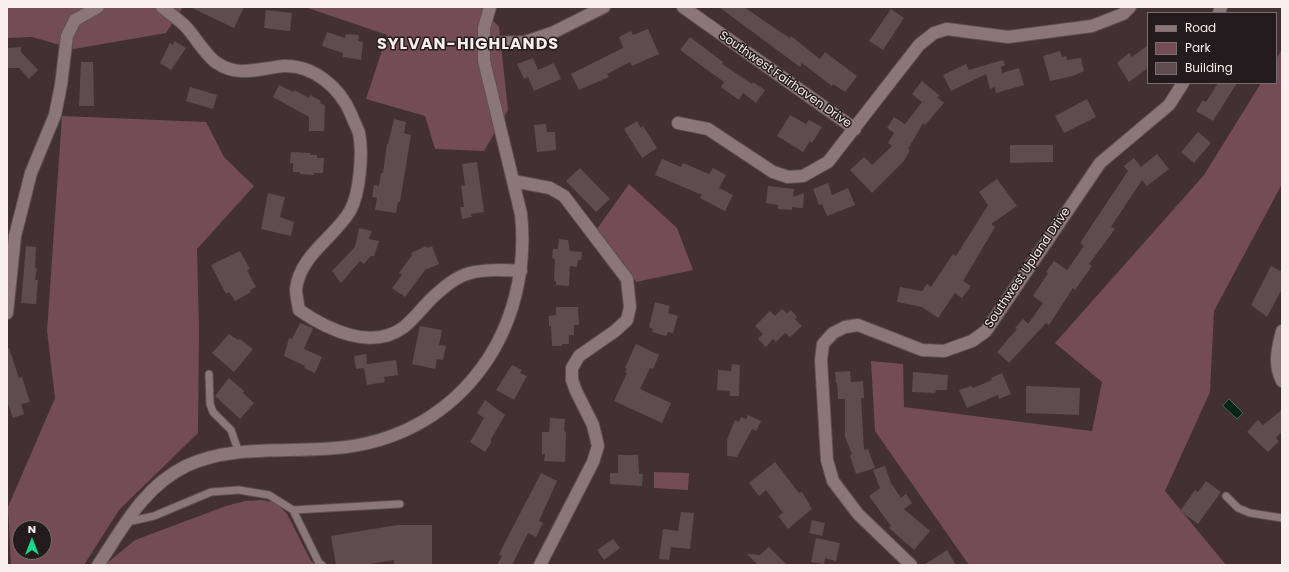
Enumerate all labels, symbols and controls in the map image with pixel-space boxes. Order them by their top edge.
legend [1147,12,1277,84]
text: Road [1185,19,1216,36]
street label: Southwest Fairhaven Drive [716,29,854,131]
district label: SYLVAN-HIGHLANDS [377,35,559,55]
text: Park [1185,39,1211,56]
text: Building [1185,59,1233,76]
street label: Southwest Upland Drive [982,205,1074,331]
north arrow [12,520,52,560]
text: N [28,521,36,537]

